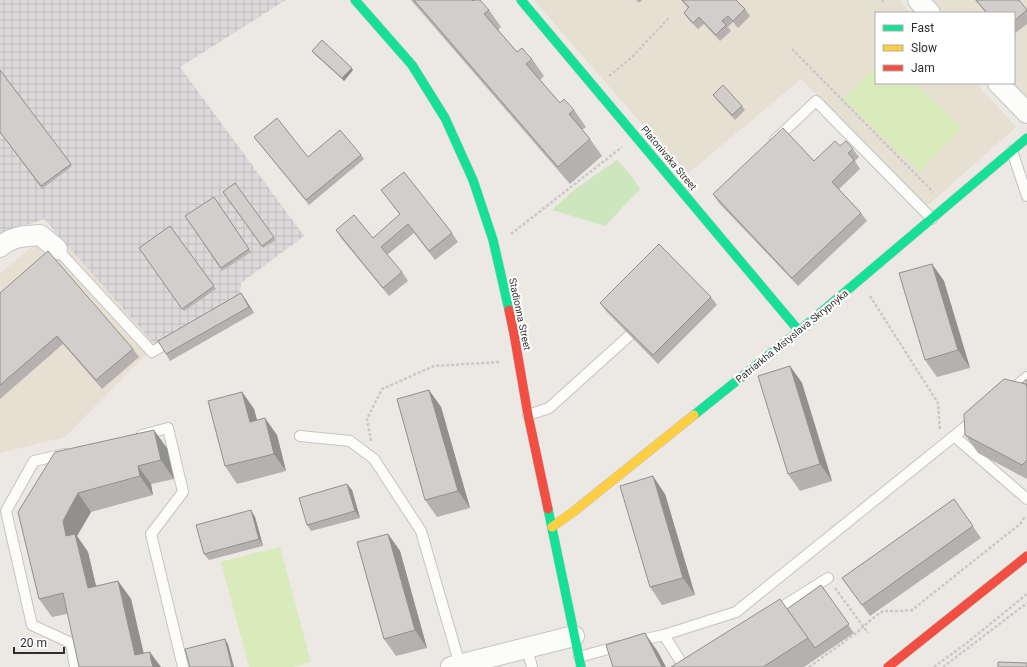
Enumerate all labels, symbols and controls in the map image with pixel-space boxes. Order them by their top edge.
legend [875,12,1015,84]
text: Fast [911,21,934,35]
text: Slow [911,41,937,55]
text: Jam [911,61,935,75]
street label: Platonivska Street [639,124,699,192]
street label: Stadionna Street [507,277,533,351]
street label: Patriarkha Mstyslava Skrypnyka [734,287,850,385]
scale bar [14,629,64,655]
text: 20 m [20,636,47,650]

